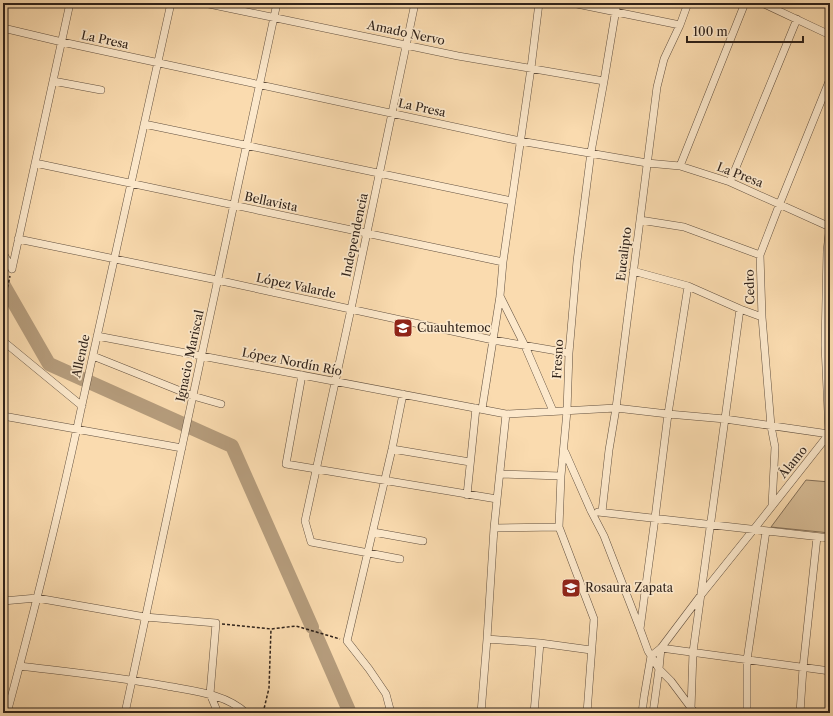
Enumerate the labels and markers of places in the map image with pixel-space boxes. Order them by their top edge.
school or university icon: Cuauhtemoc [392,317,414,339]
place label: Cuauhtemoc [417,320,491,335]
school or university icon: Rosaura Zapata [560,577,582,599]
place label: Rosaura Zapata [585,580,674,595]

